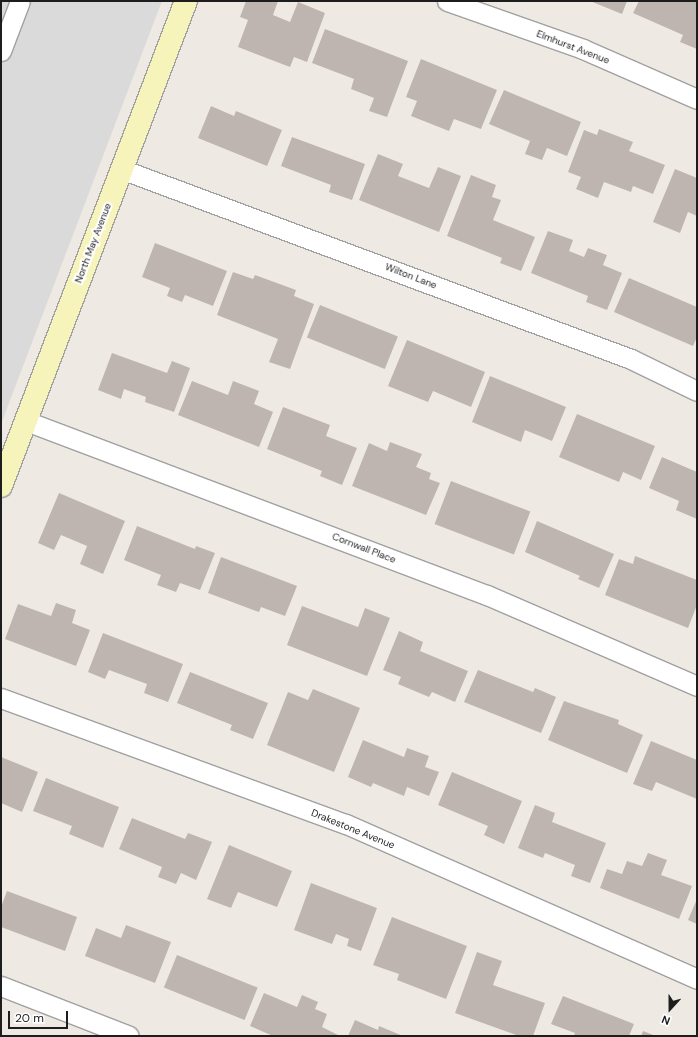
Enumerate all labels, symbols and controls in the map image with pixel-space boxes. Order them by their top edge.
street label: Elmhurst Avenue [535,28,611,66]
street label: North May Avenue [72,201,114,285]
street label: Wilton Lane [383,261,439,291]
street label: Cornwall Place [330,530,398,566]
street label: Drakestone Avenue [310,807,396,851]
north arrow [650,989,690,1029]
scale bar [10,1003,70,1029]
text: 20 m [15,1010,44,1026]
text: N [659,1012,672,1028]

